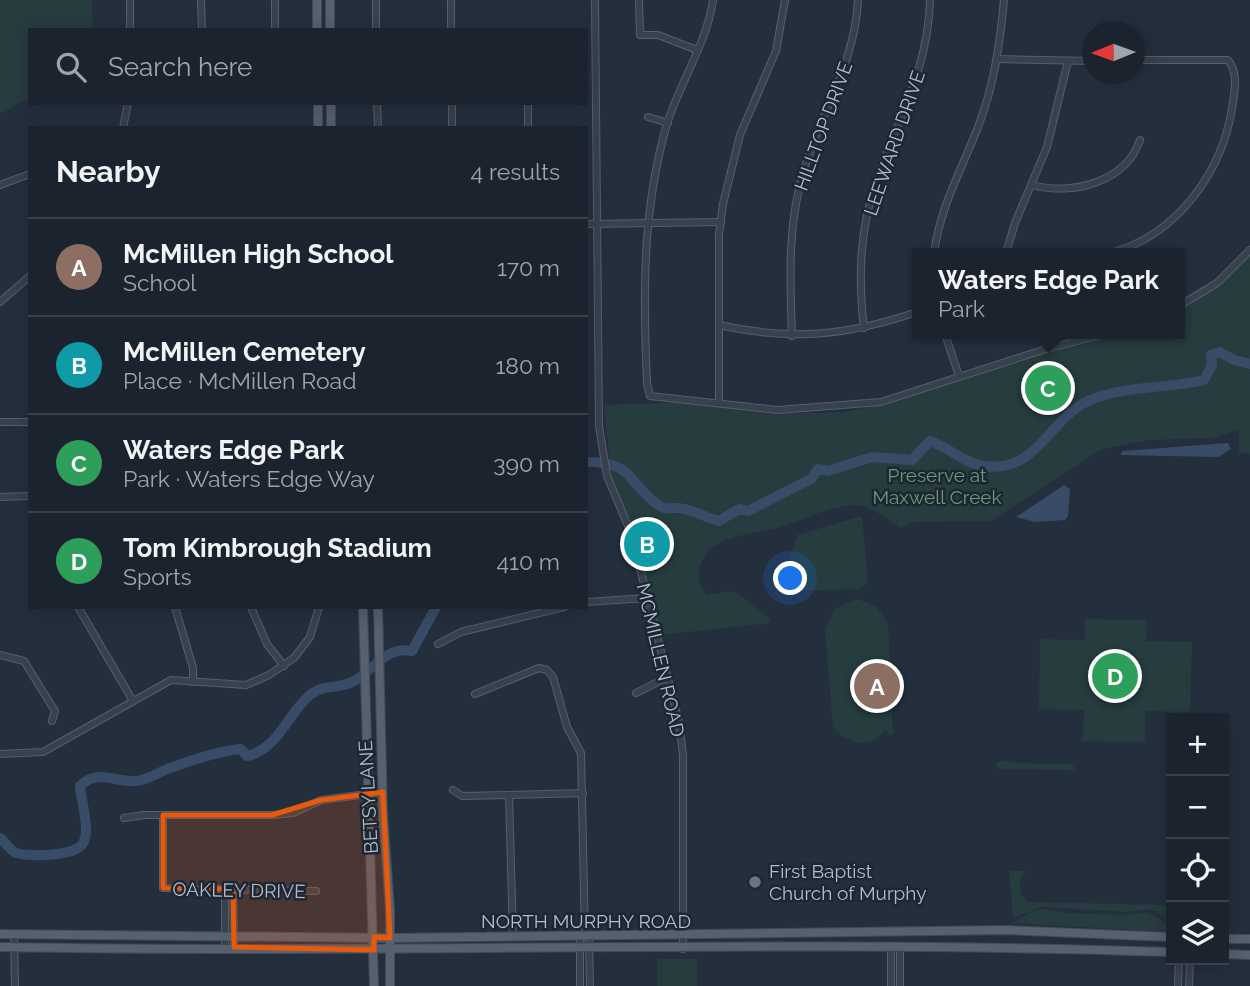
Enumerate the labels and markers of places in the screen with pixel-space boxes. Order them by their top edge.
pin: C [1025,362,1071,414]
pin: B [624,518,670,570]
pin: D [1092,650,1138,702]
pin: A [854,660,900,712]
place label: First Baptist Church of Murphy [769,860,926,904]
marker: First Baptist Church of Murphy [747,874,763,890]

